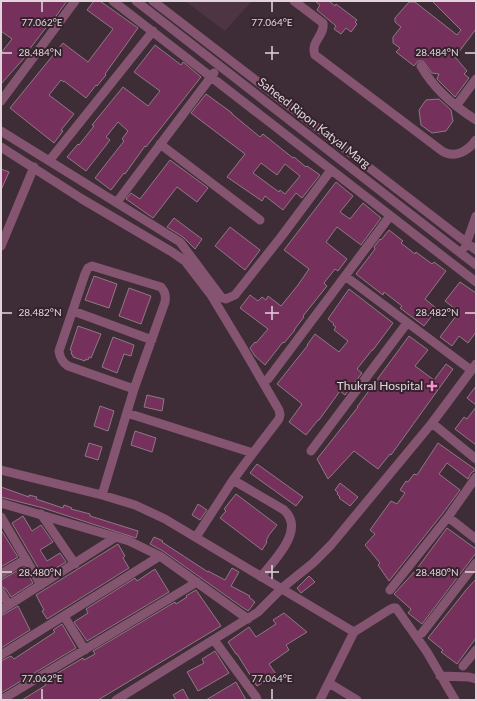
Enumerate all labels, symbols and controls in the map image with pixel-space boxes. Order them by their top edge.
text: 77.062°E [21,16,63,28]
text: 77.064°E [251,16,293,28]
text: 28.484°N [18,46,62,58]
text: 28.484°N [415,46,459,58]
street label: Saheed Ripon Katyal Marg [255,74,374,171]
text: 28.482°N [18,306,62,318]
text: 28.482°N [415,306,459,318]
place label: Thukral Hospital [337,378,423,393]
marker: Thukral Hospital [426,380,438,392]
text: 28.480°N [18,566,62,578]
text: 28.480°N [415,566,459,578]
text: 77.062°E [21,672,63,684]
text: 77.064°E [251,672,293,684]

